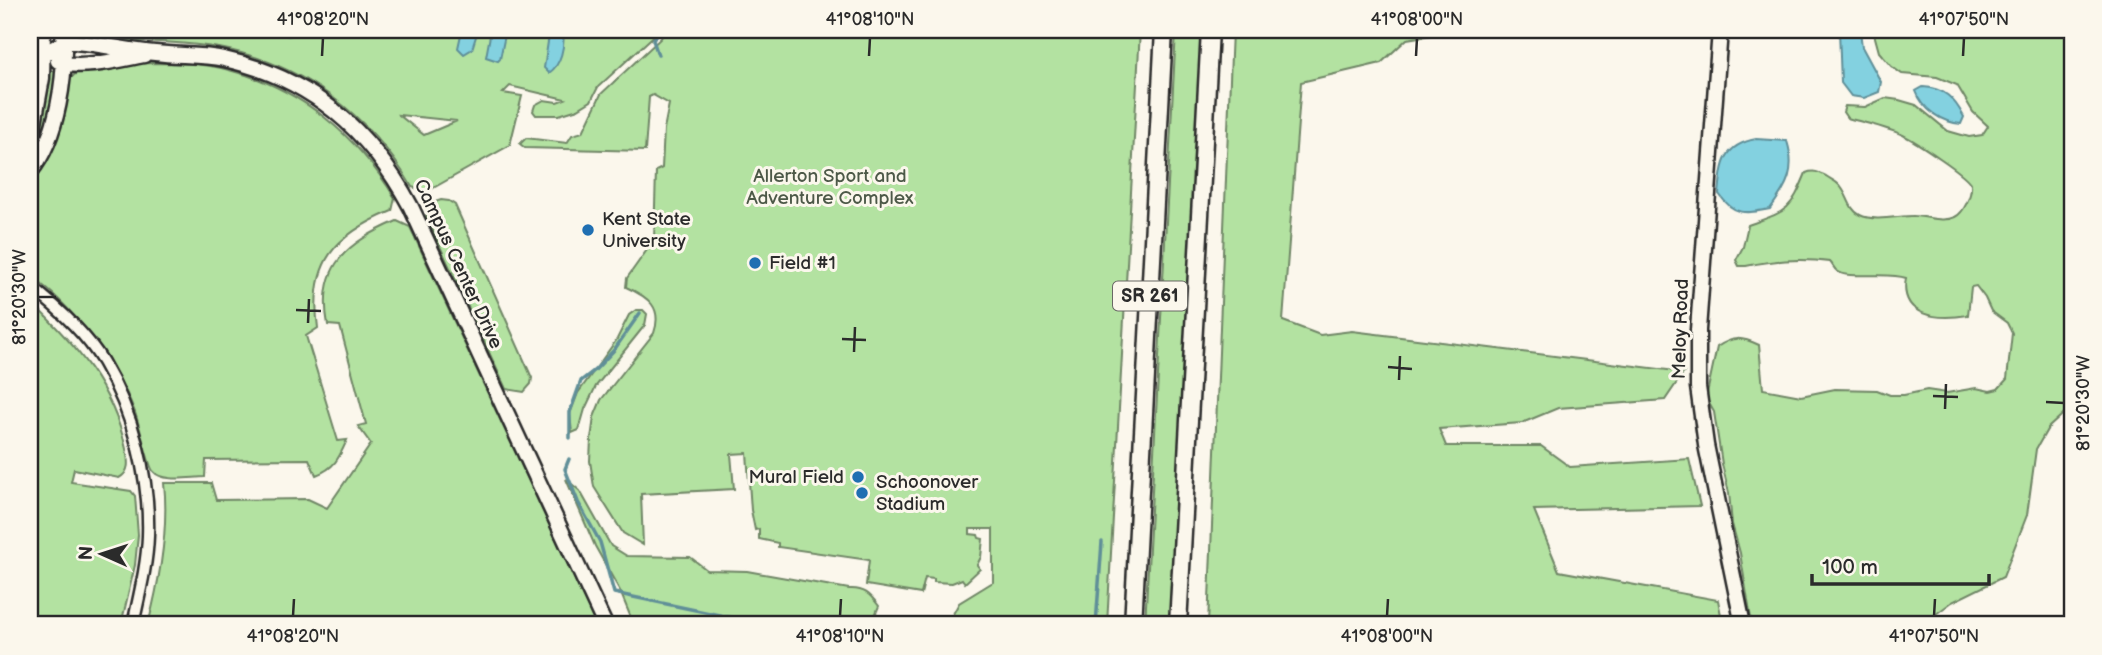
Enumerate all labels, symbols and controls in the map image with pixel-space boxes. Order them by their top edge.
text: 41°08'20"N [277,9,369,30]
text: 41°08'10"N [825,9,915,30]
text: 41°08'00"N [1371,9,1463,30]
text: 41°07'50"N [1919,9,2009,30]
park label: Allerton Sport and Adventure Complex [746,165,914,210]
street label: Campus Center Drive [409,175,507,353]
place label: Kent State University [602,208,691,253]
marker: Kent State University [580,222,596,238]
text: 81°20'30"W [9,249,30,345]
place label: Field #1 [769,252,836,275]
marker: Field #1 [747,255,763,271]
street label: Meloy Road [1668,278,1694,380]
road number: SR 261 [1113,282,1187,310]
text: 81°20'30"W [2073,355,2094,451]
place label: Mural Field [748,466,844,489]
marker: Mural Field [850,469,866,485]
place label: Schoonover Stadium [876,471,979,516]
marker: Schoonover Stadium [854,485,870,501]
north arrow [66,518,136,588]
scale bar [1812,543,1988,587]
text: N [75,545,98,561]
text: 100 m [1822,555,1878,580]
text: 41°08'20"N [247,626,339,647]
text: 41°08'10"N [795,626,885,647]
text: 41°08'00"N [1341,626,1433,647]
text: 41°07'50"N [1889,626,1979,647]

